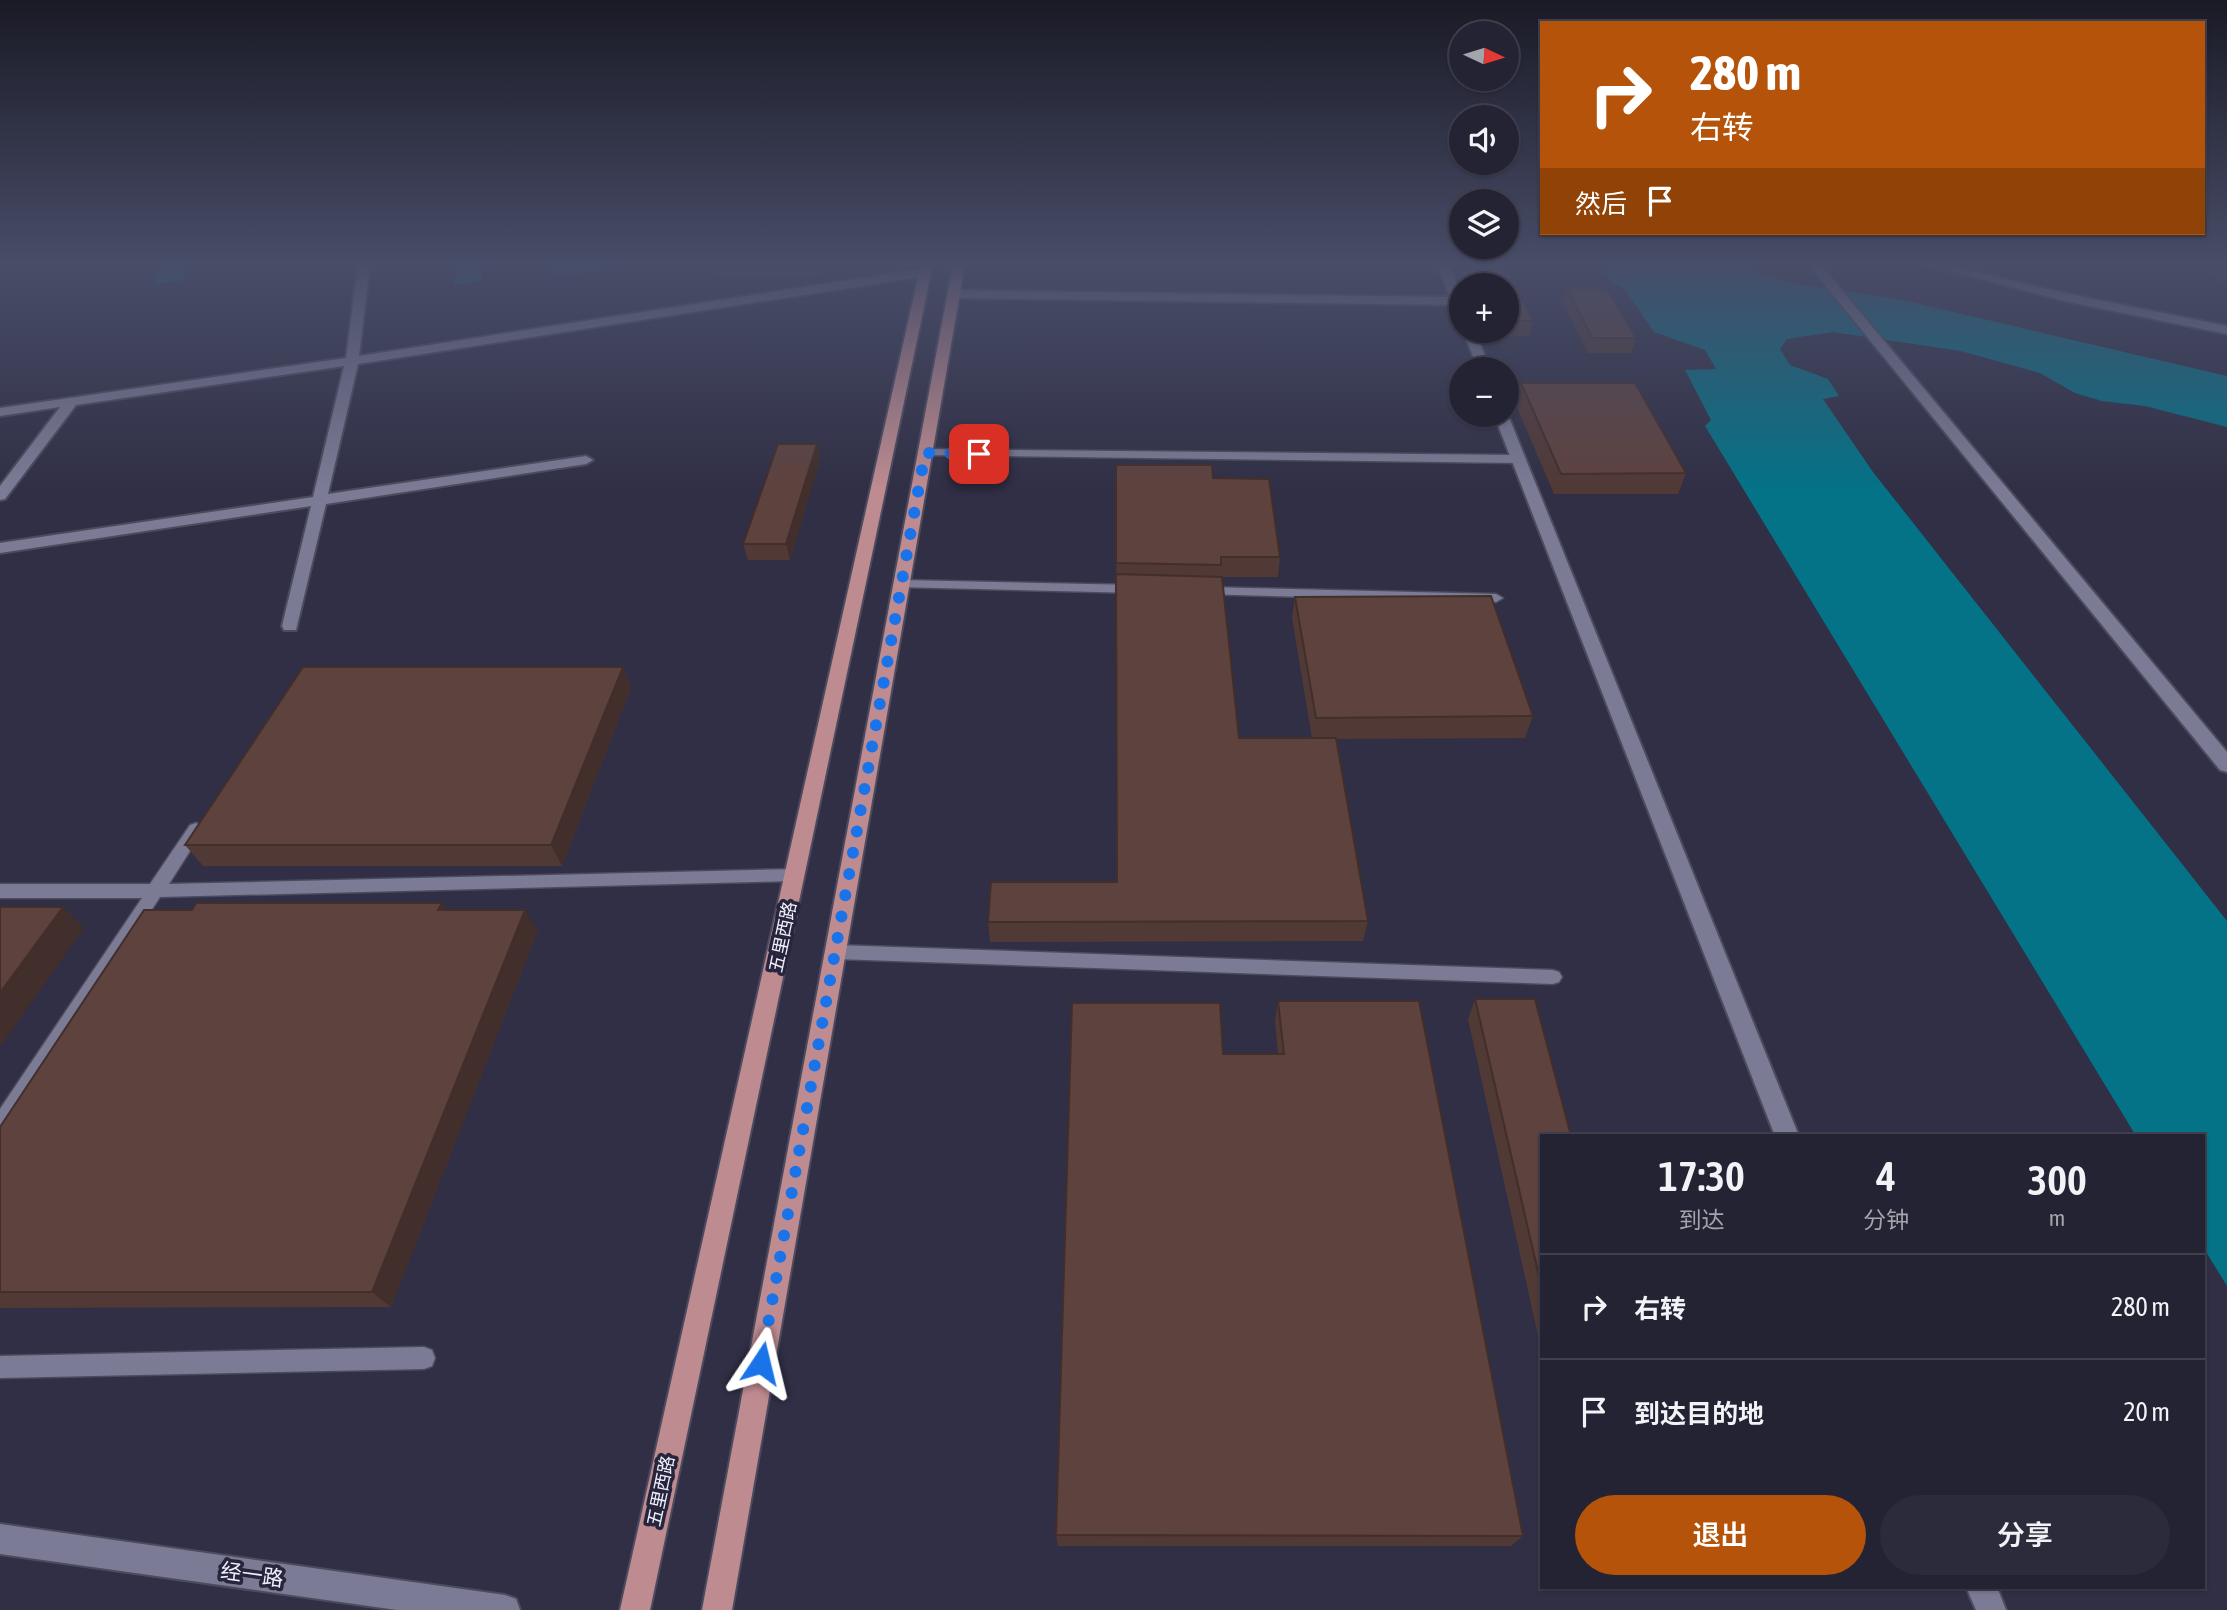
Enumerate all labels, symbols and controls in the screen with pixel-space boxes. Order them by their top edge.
north arrow [1449,21,1519,91]
map controls [1449,21,1519,427]
text: 280 m [1690,44,1801,100]
icon: right [1575,49,1666,140]
button: sound [1449,105,1519,175]
text: 右转 [1690,109,1754,146]
icon: arrive [1641,182,1679,220]
button: layers [1449,189,1519,259]
text: 然后 [1575,189,1627,219]
button: + [1449,273,1519,343]
button: − [1449,357,1519,427]
pin [949,424,1009,484]
icon: arrive [960,435,998,473]
street label: 五里西路 [765,899,800,974]
text: 17:30 [1658,1152,1745,1200]
text: 4 [1876,1152,1896,1200]
text: 300 [2027,1156,2087,1204]
text: m [2049,1205,2065,1231]
text: 到达 [1679,1207,1725,1233]
text: 分钟 [1863,1207,1909,1233]
icon: right [1575,1288,1613,1326]
text: 280 m [2111,1292,2170,1322]
text: 右转 [1634,1294,1686,1324]
position arrow [724,1326,798,1400]
icon: arrive [1575,1393,1613,1431]
text: 20 m [2123,1397,2170,1427]
text: 到达目的地 [1634,1399,1764,1429]
street label: 五里西路 [643,1453,678,1528]
button: 退出 [1575,1495,1866,1575]
button: 分享 [1880,1495,2170,1575]
street label: 经一路 [219,1558,285,1590]

